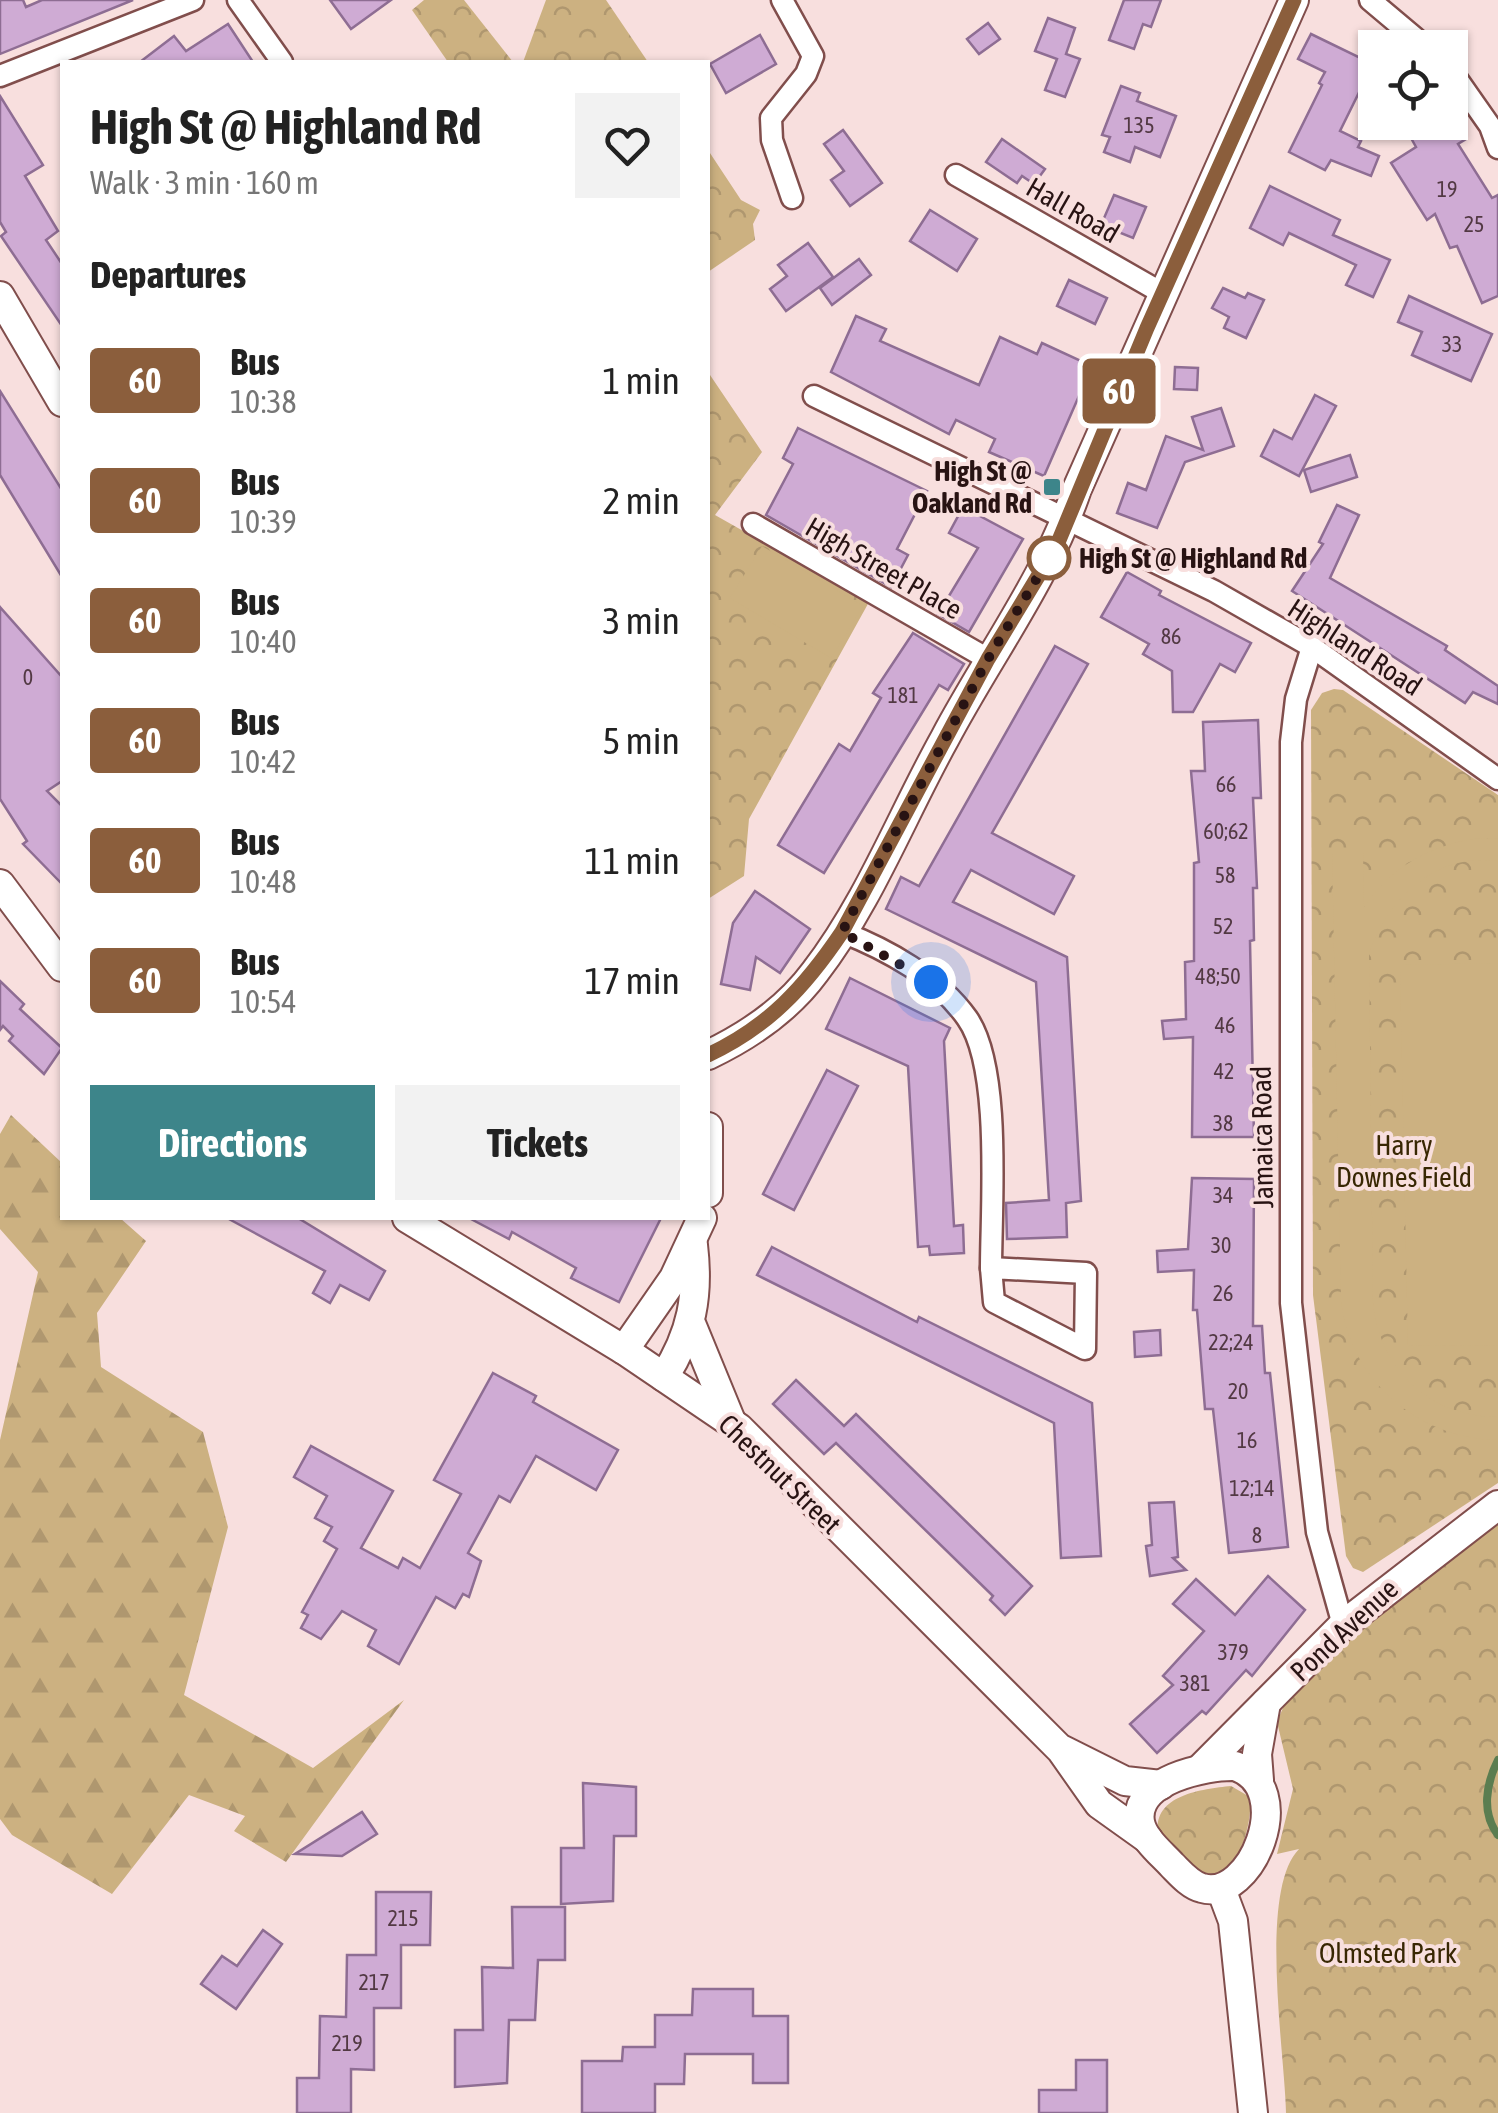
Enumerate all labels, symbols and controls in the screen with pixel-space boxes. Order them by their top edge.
map controls [1358,30,1468,140]
button: locate [1358,30,1468,140]
button: heart [575,93,680,198]
text: High St @ Highland Rd [90,99,481,154]
house number: 135 [1123,112,1155,138]
text: Walk · 3 min · 160 m [90,164,319,201]
street label: Hall Road [1021,171,1125,249]
house number: 19 [1437,176,1457,202]
house number: 25 [1464,211,1484,237]
text: Departures [90,253,246,296]
house number: 33 [1442,331,1462,357]
text: Bus [230,340,280,383]
line badge: 60 [1074,358,1164,424]
text: 1 min [602,359,680,402]
text: 60 [129,360,161,400]
text: 60 [1103,371,1135,411]
text: 10:38 [230,383,297,420]
place label: High St @ Oakland Rd [912,455,1032,519]
text: Bus [230,460,280,503]
marker: High St @ Oakland Rd [1041,476,1063,498]
text: 2 min [602,479,680,522]
text: 60 [129,480,161,520]
text: 10:39 [230,503,297,540]
street label: High Street Place [800,510,968,626]
marker: High St @ Highland Rd [1028,537,1070,579]
place label: High St @ Highland Rd [1079,542,1307,574]
text: Bus [230,580,280,623]
street label: Highland Road [1282,592,1428,702]
text: 3 min [602,599,680,642]
text: 60 [129,600,161,640]
text: 10:40 [230,623,297,660]
house number: 86 [1161,623,1181,649]
house number: 0 [23,664,33,690]
house number: 181 [887,682,919,708]
text: Bus [230,700,280,743]
text: 5 min [602,719,680,762]
text: 60 [129,720,161,760]
text: 10:42 [230,743,297,780]
house number: 66 [1216,771,1236,797]
house number: 60;62 [1203,818,1249,844]
text: Bus [230,820,280,863]
text: 11 min [585,839,680,882]
text: 60 [129,840,161,880]
house number: 58 [1215,862,1235,888]
text: 10:48 [230,863,297,900]
house number: 52 [1213,913,1233,939]
text: Bus [230,940,280,983]
your location [906,957,956,1007]
text: 17 min [585,959,680,1002]
text: 60 [129,960,161,1000]
house number: 48;50 [1195,963,1241,989]
text: 10:54 [230,983,297,1020]
house number: 46 [1215,1012,1235,1038]
house number: 42 [1214,1058,1234,1084]
street label: Jamaica Road [1245,1066,1279,1208]
button: Directions [90,1085,375,1200]
button: Tickets [395,1085,680,1200]
house number: 38 [1213,1110,1233,1136]
park label: Harry Downes Field [1336,1129,1472,1193]
house number: 34 [1213,1182,1233,1208]
house number: 30 [1211,1232,1231,1258]
house number: 26 [1213,1280,1233,1306]
house number: 22;24 [1208,1329,1254,1355]
house number: 20 [1228,1378,1248,1404]
street label: Chestnut Street [712,1408,848,1540]
house number: 16 [1237,1427,1257,1453]
house number: 12;14 [1229,1475,1275,1501]
house number: 8 [1252,1522,1262,1548]
street label: Pond Avenue [1284,1572,1404,1688]
house number: 379 [1217,1639,1249,1665]
house number: 381 [1179,1670,1211,1696]
house number: 215 [387,1905,419,1931]
park label: Olmsted Park [1319,1937,1457,1969]
house number: 217 [358,1969,390,1995]
house number: 219 [331,2030,363,2056]

